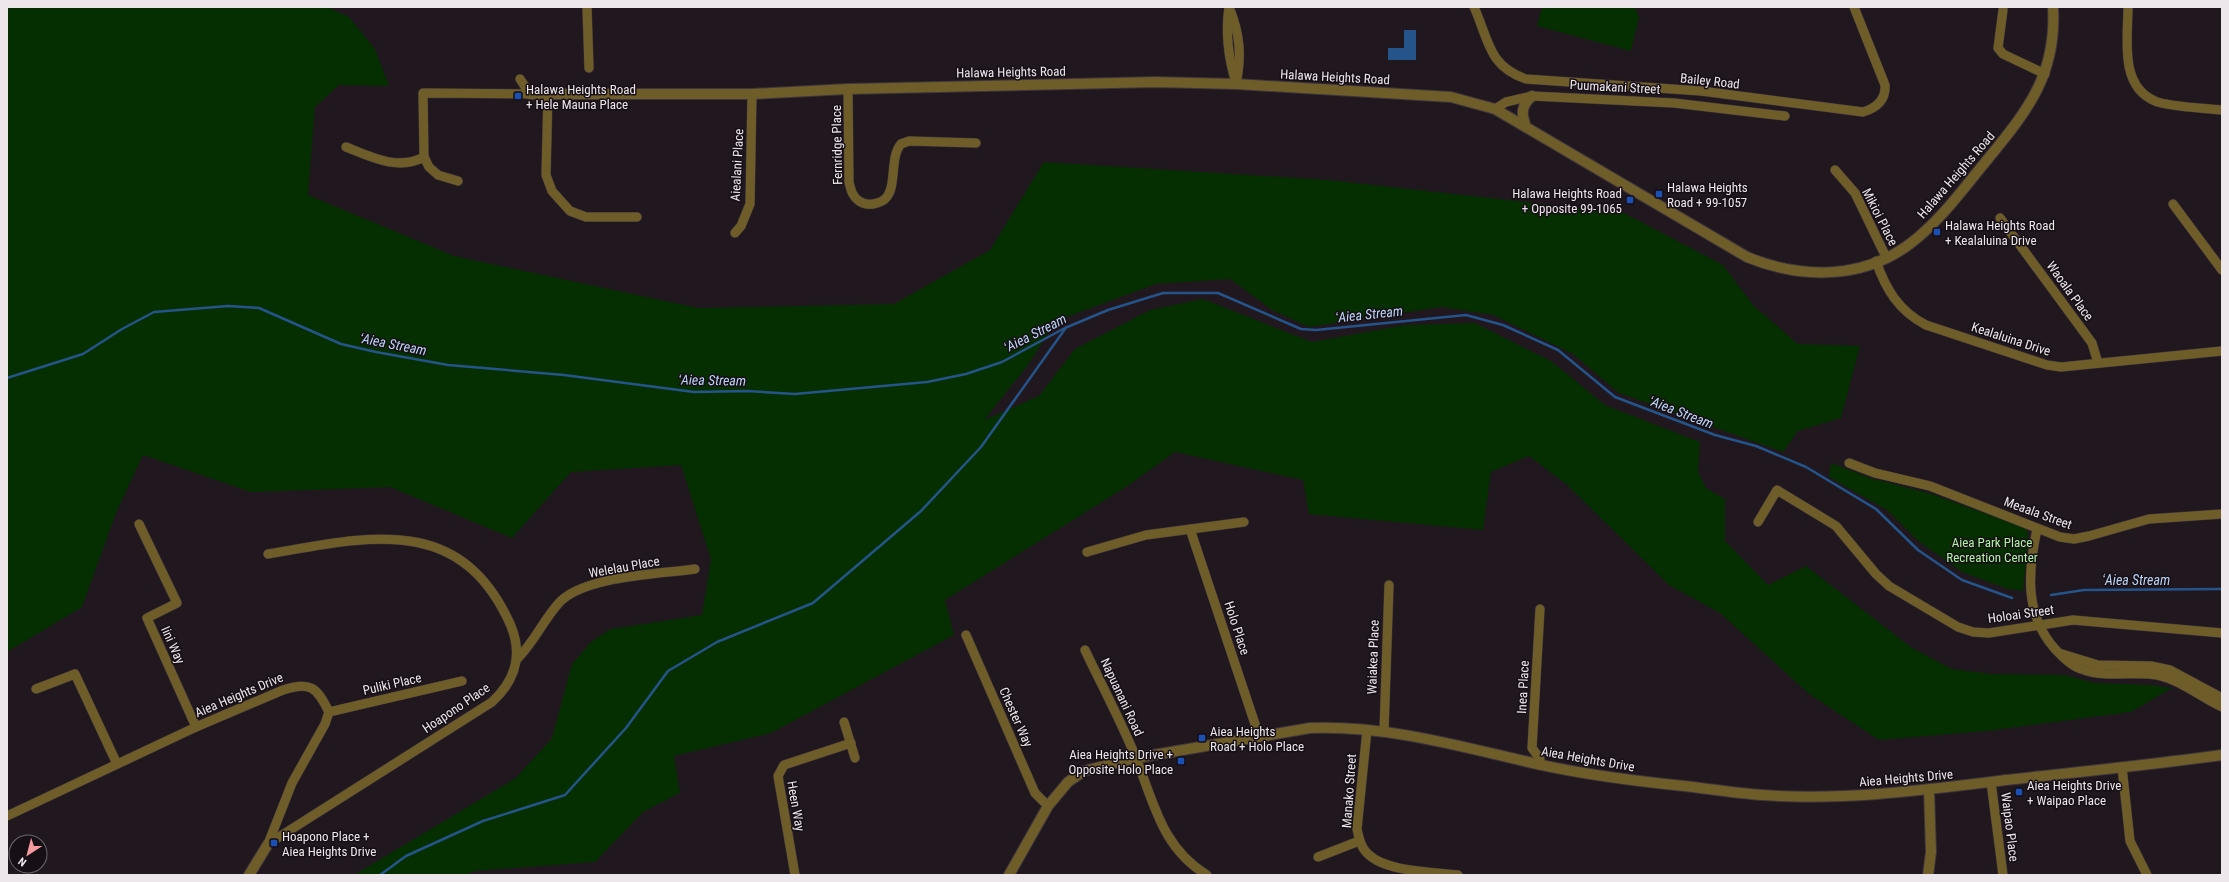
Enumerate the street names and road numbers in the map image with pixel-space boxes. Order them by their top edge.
street label: Halawa Heights Road [956,64,1066,80]
street label: Halawa Heights Road [1280,67,1390,87]
street label: Bailey Road [1679,70,1741,92]
street label: Puumakani Street [1569,77,1661,97]
street label: Fernridge Place [829,105,845,185]
street label: Aiealani Place [728,128,746,202]
street label: Halawa Heights Road [1914,129,1998,221]
street label: Mikioi Place [1859,186,1901,248]
street label: Waoala Place [2044,259,2096,323]
street label: Kealaluina Drive [1970,319,2052,359]
street label: Meaala Street [2002,494,2074,532]
street label: Welelau Place [587,553,661,581]
street label: Holo Place [1221,599,1253,657]
street label: Holoai Street [1987,602,2055,626]
street label: Waiakea Place [1364,619,1382,695]
street label: Iini Way [158,624,188,667]
street label: Napuanani Road [1097,656,1147,738]
street label: Inea Place [1514,660,1532,714]
street label: Aiea Heights Drive [193,670,285,720]
street label: Puliki Place [361,670,423,698]
street label: Hoapono Place [419,680,493,736]
street label: Chester Way [996,685,1036,750]
street label: Aiea Heights Drive [1540,743,1636,775]
street label: Manako Street [1339,753,1359,829]
street label: Aiea Heights Drive [1858,766,1954,790]
street label: Heen Way [784,780,808,833]
street label: Waipao Place [1998,792,2022,862]

